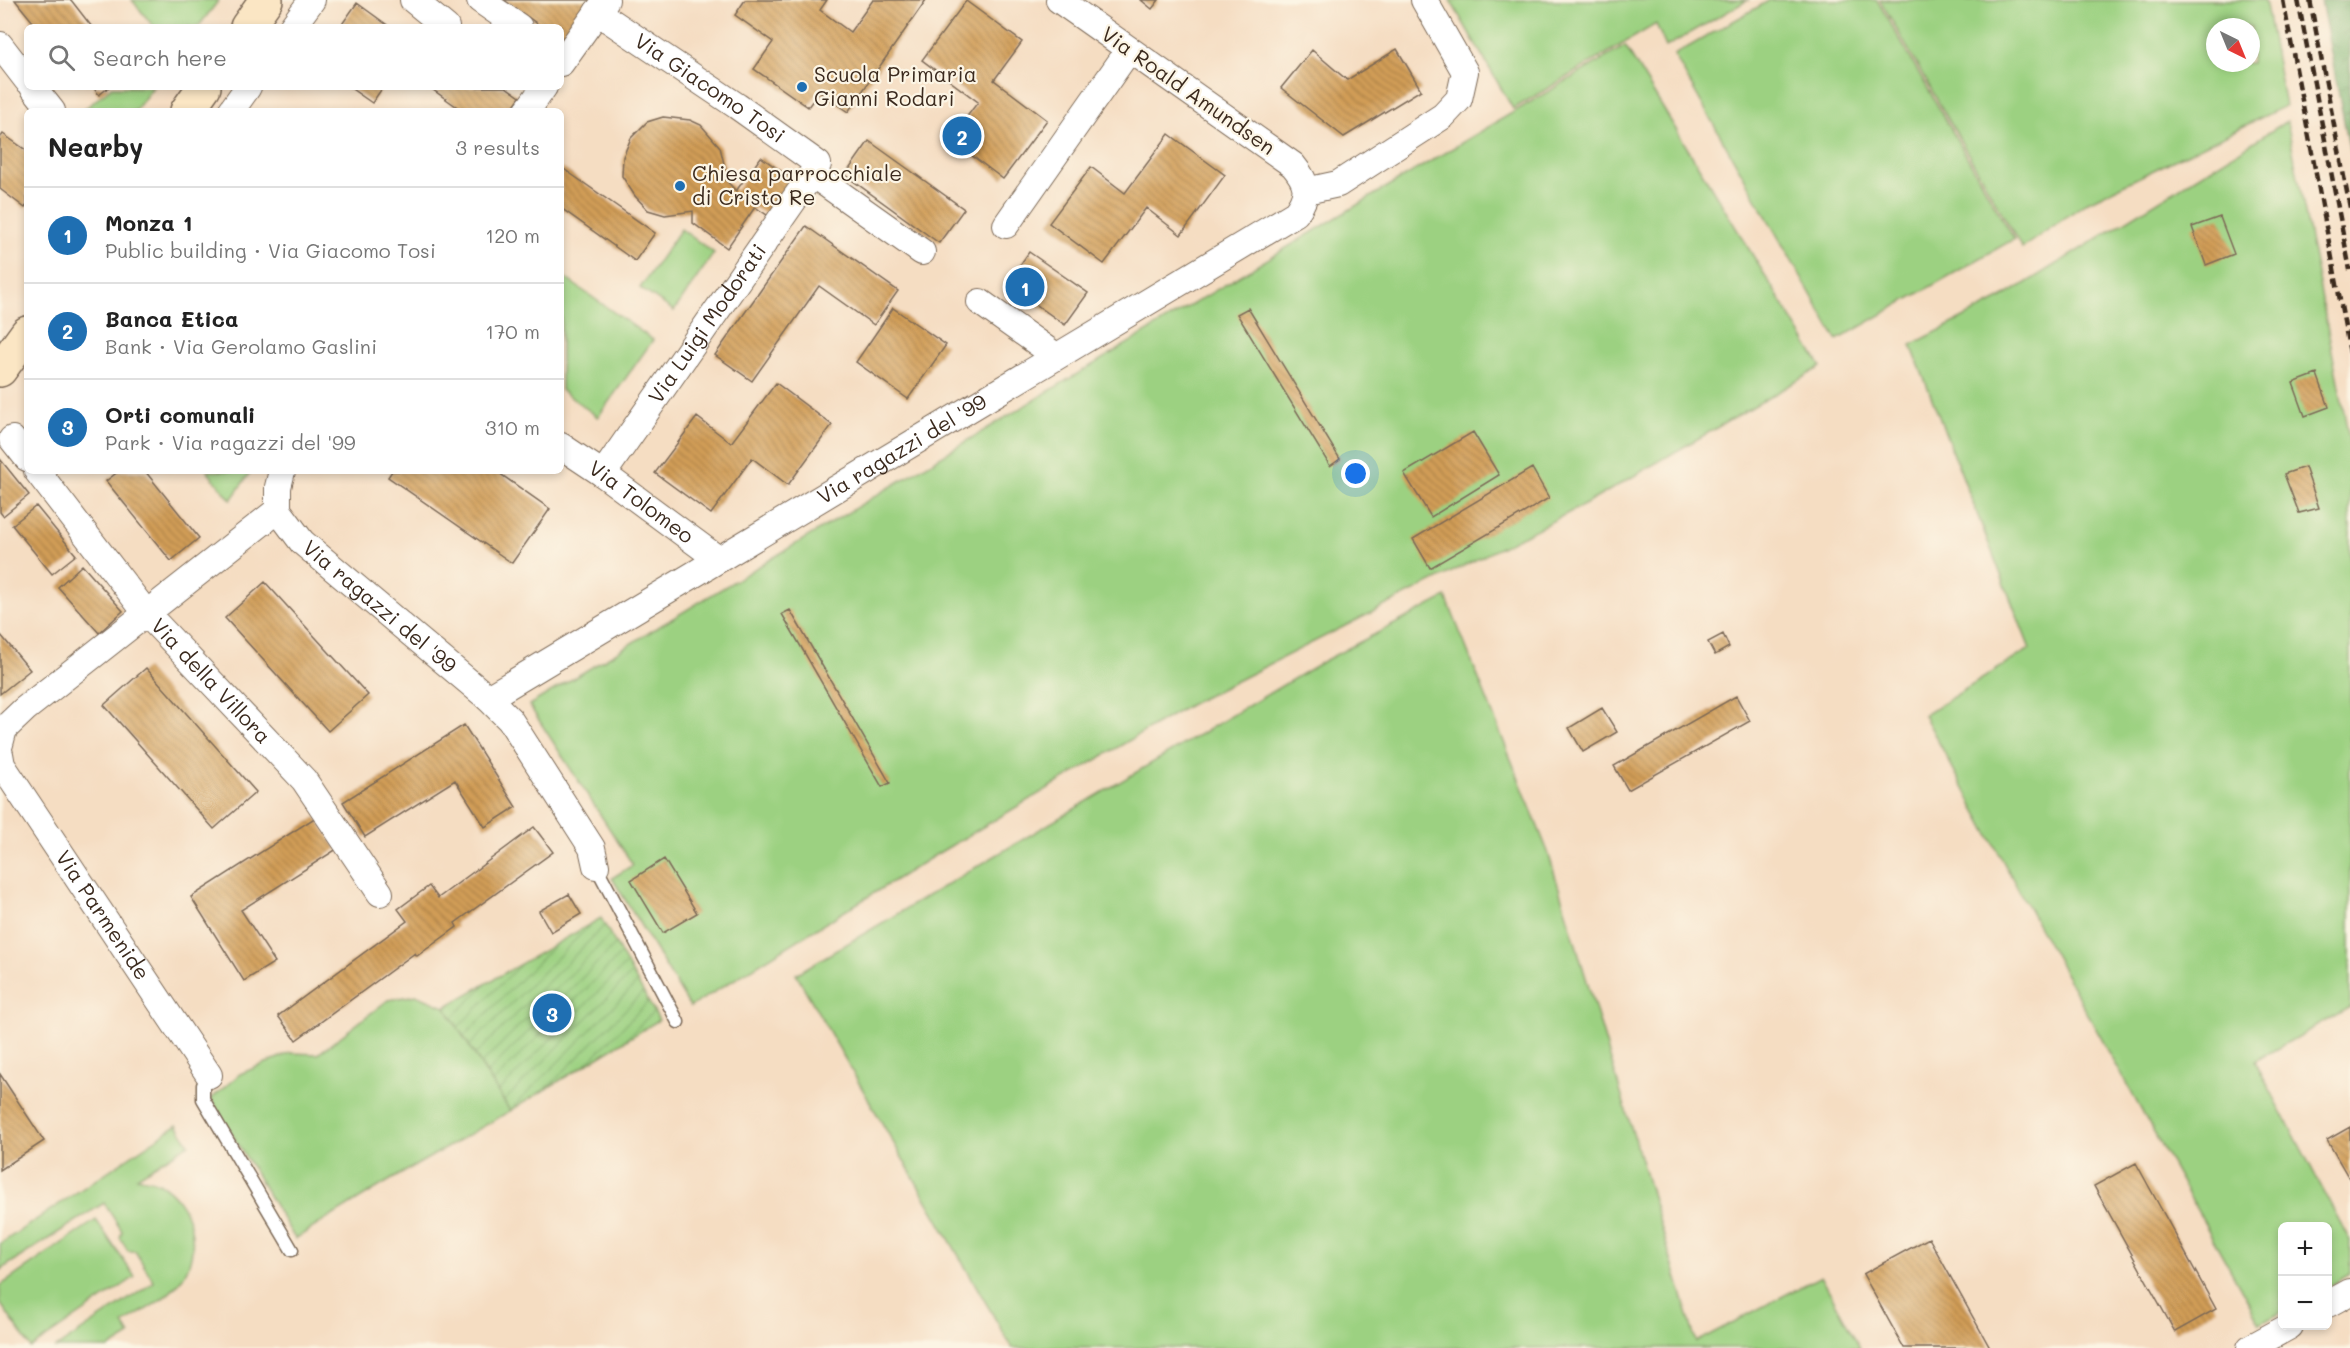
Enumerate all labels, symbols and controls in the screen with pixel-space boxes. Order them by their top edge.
north arrow [2206,18,2260,72]
street label: Via Roald Amundsen [1097,19,1281,160]
search box [24,24,564,90]
street label: Via Giacomo Tosi [630,26,791,148]
icon: search [45,41,78,74]
text: Search here [93,43,227,72]
place label: Scuola Primaria Gianni Rodari [814,60,977,111]
marker: Scuola Primaria Gianni Rodari [795,80,809,94]
pin: 2 [942,114,982,158]
text: Nearby [48,130,143,164]
text: 3 results [455,134,540,160]
place label: Chiesa parrocchiale di Cristo Re [692,159,902,210]
marker: Chiesa parrocchiale di Cristo Re [673,179,687,193]
text: Monza 1 [105,208,192,237]
text: 1 [63,222,72,248]
text: 120 m [485,222,540,248]
text: Public building · Via Giacomo Tosi [105,237,436,263]
street label: Via Luigi Modorati [641,238,771,408]
pin: 1 [1006,264,1044,310]
text: Banca Etica [105,304,239,333]
text: 2 [62,318,73,344]
text: 170 m [485,318,540,344]
text: Bank · Via Gerolamo Gaslini [105,333,377,359]
street label: Via ragazzi del '99 [812,387,991,509]
text: Orti comunali [105,400,256,429]
text: 3 [62,414,74,440]
text: 310 m [485,414,540,440]
text: Park · Via ragazzi del '99 [105,429,356,455]
street label: Via Tolomeo [584,454,700,549]
your location [1341,459,1370,488]
street label: Via ragazzi del '99 [298,533,463,678]
street label: Via della Villora [146,612,278,749]
street label: Via Parmenide [51,844,157,985]
pin: 3 [532,990,572,1036]
map controls [2278,1222,2332,1330]
button: + [2278,1222,2332,1276]
button: − [2278,1276,2332,1330]

